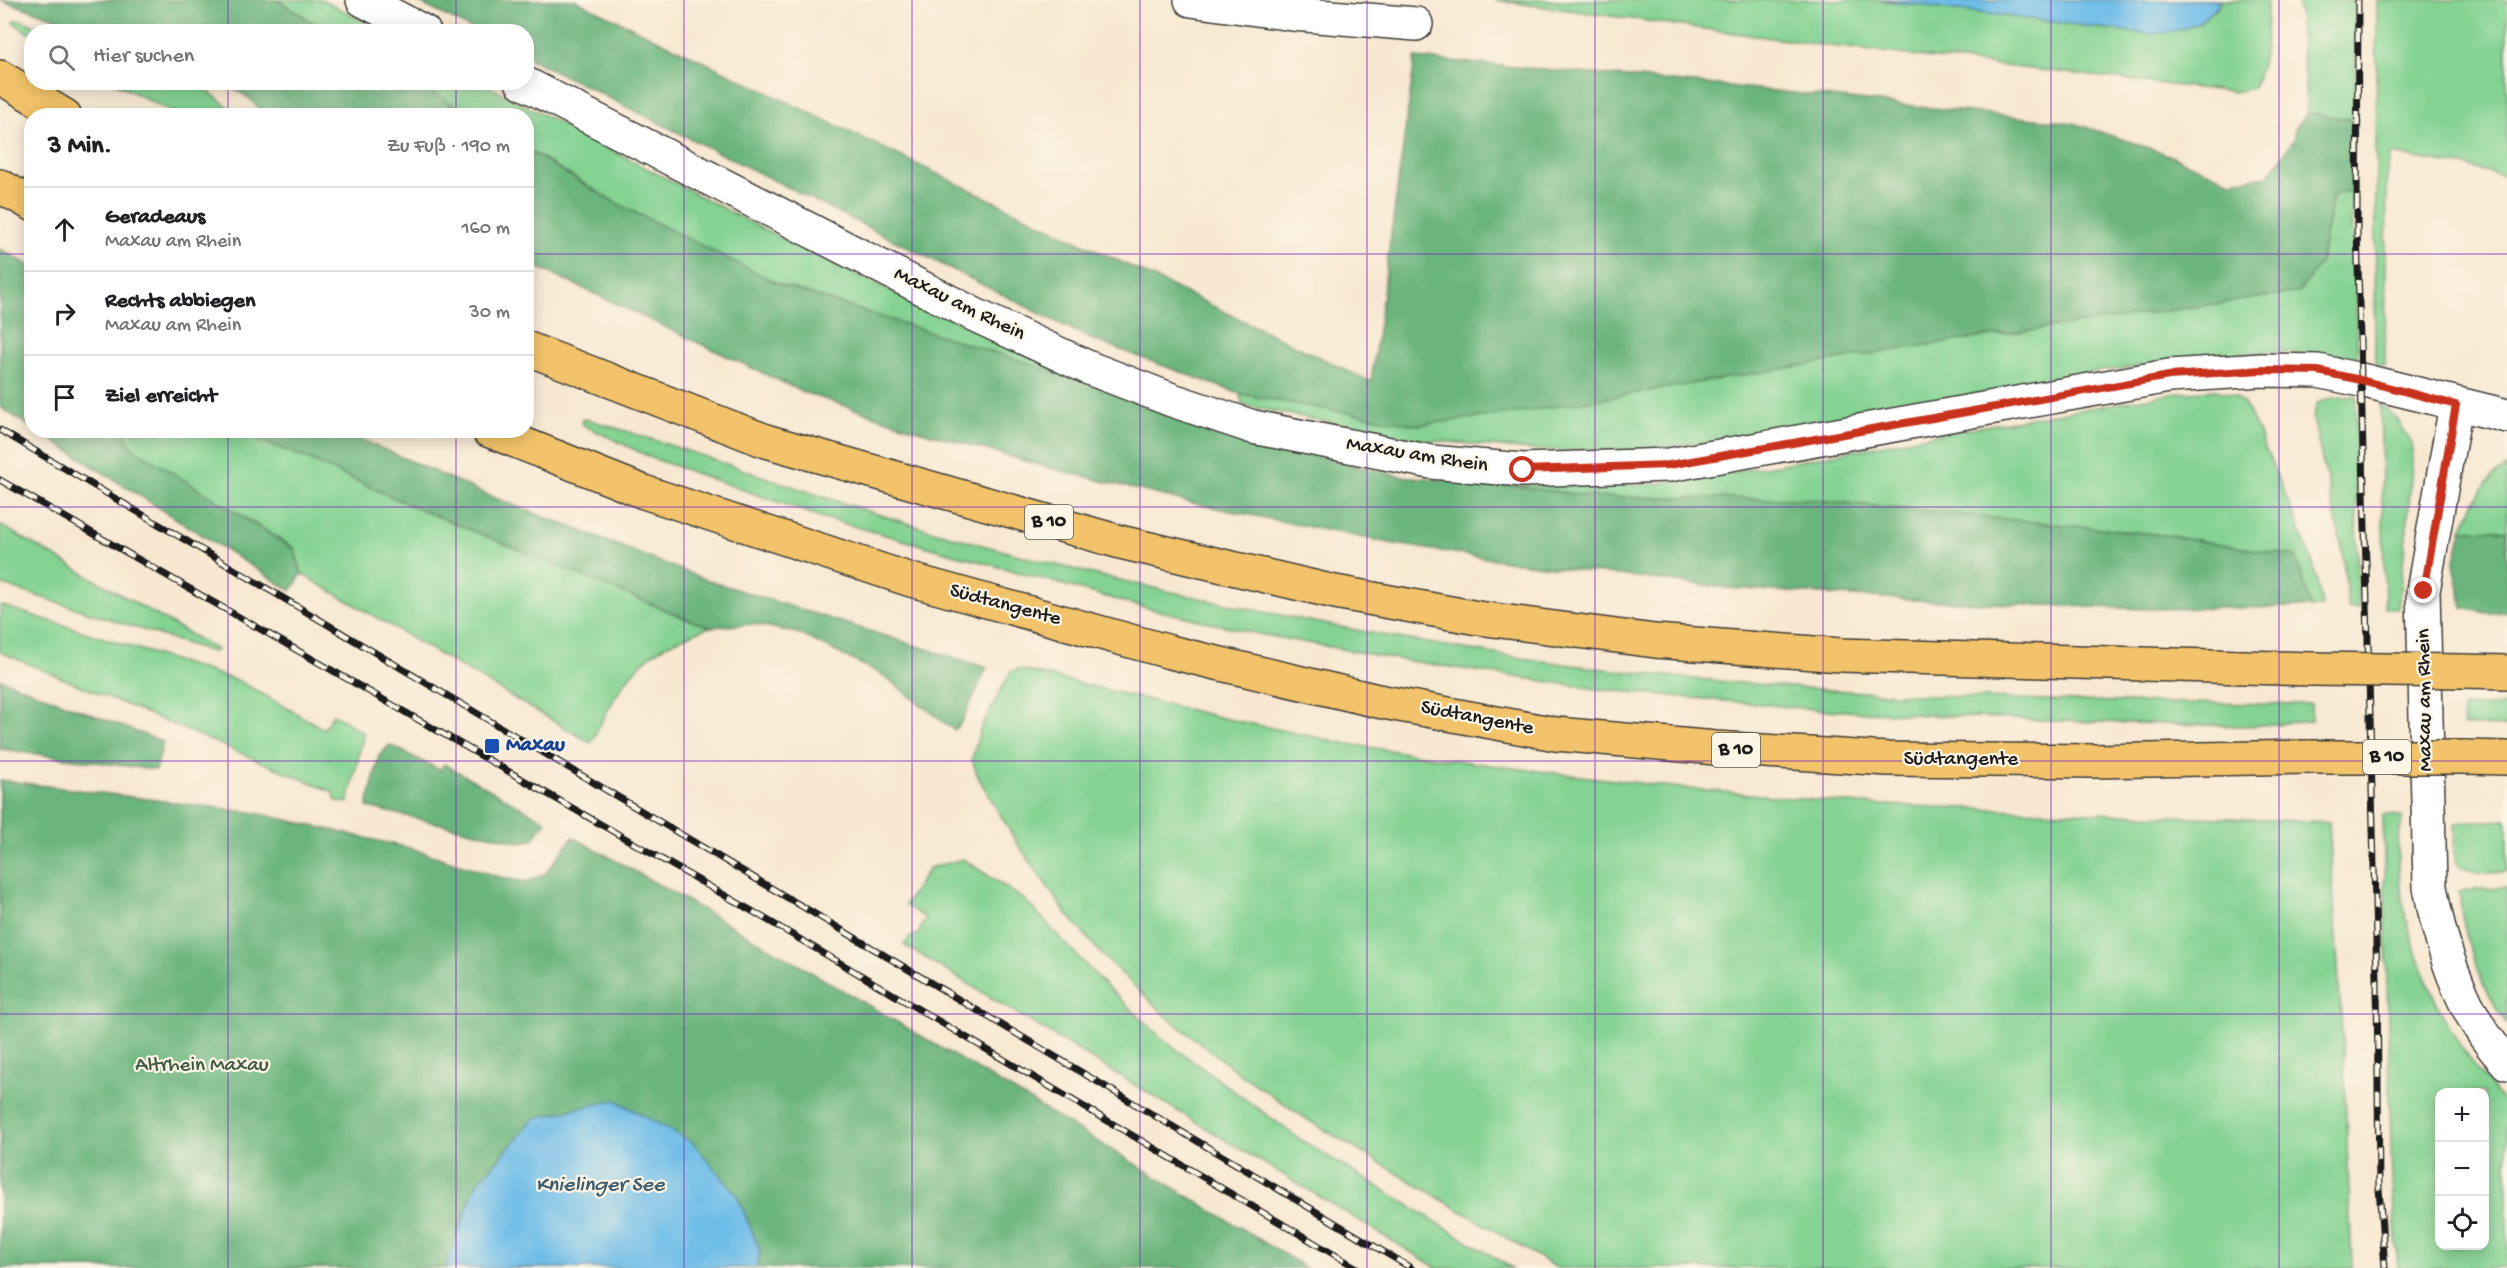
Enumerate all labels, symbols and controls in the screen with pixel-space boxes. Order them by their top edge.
search box [24,24,534,90]
icon: search [45,41,78,74]
text: Hier suchen [93,44,194,70]
text: 3 Min. [48,132,112,163]
text: Zu Fuß · 190 m [387,136,510,159]
text: Geradeaus [105,205,205,231]
icon: ahead [48,213,81,246]
text: 160 m [461,218,510,241]
text: Maxau am Rhein [105,231,241,254]
street label: Maxau am Rhein [889,262,1029,348]
text: Rechts abbiegen [105,289,255,315]
icon: right [48,297,81,330]
text: 30 m [469,302,510,325]
text: Maxau am Rhein [105,315,241,338]
icon: arrive [48,381,81,414]
text: Ziel erreicht [105,384,217,410]
street label: Maxau am Rhein [1344,432,1490,480]
route start [1509,456,1535,482]
road number: B 10 [1025,505,1073,539]
route end [2410,577,2436,603]
street label: Südtangente [947,579,1065,633]
street label: Maxau am Rhein [2412,628,2440,772]
street label: Südtangente [1419,696,1537,742]
road number: B 10 [1712,733,1760,767]
place label: Maxau [506,734,565,759]
marker: Maxau [483,737,501,755]
road number: B 10 [2363,740,2411,774]
street label: Südtangente [1904,748,2019,773]
park label: Altrhein Maxau [135,1054,269,1079]
map controls [2435,1088,2489,1250]
button: + [2435,1088,2489,1142]
button: − [2435,1142,2489,1196]
water label: Knielinger See [536,1173,666,1199]
button: locate [2435,1196,2489,1250]

